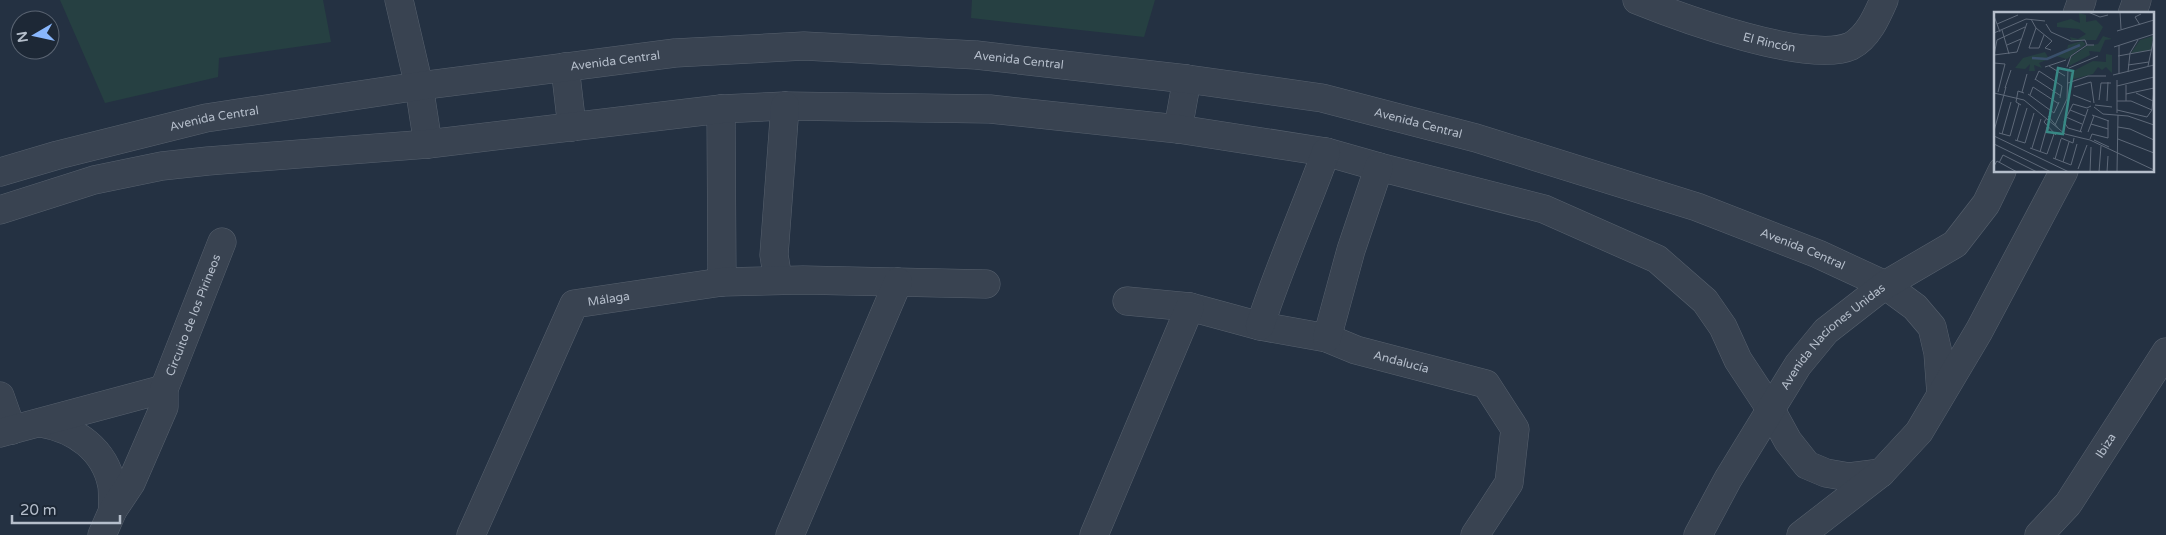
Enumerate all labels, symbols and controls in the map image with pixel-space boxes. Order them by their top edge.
north arrow [10,10,60,60]
inset map [1994,12,2154,172]
text: N [13,30,32,44]
street label: El Rincón [1741,30,1797,55]
street label: Avenida Central [569,48,661,73]
street label: Avenida Central [973,48,1065,72]
street label: Avenida Central [168,103,260,134]
street label: Avenida Central [1373,105,1464,141]
street label: Avenida Central [1758,225,1847,273]
street label: Circuito de los Pirineos [163,252,224,378]
street label: Avenida Naciones Unidas [1778,280,1888,392]
street label: Málaga [587,289,631,309]
street label: Andalucía [1372,348,1431,376]
street label: Ibiza [2093,431,2119,461]
scale bar [12,492,120,524]
text: 20 m [20,501,57,519]

